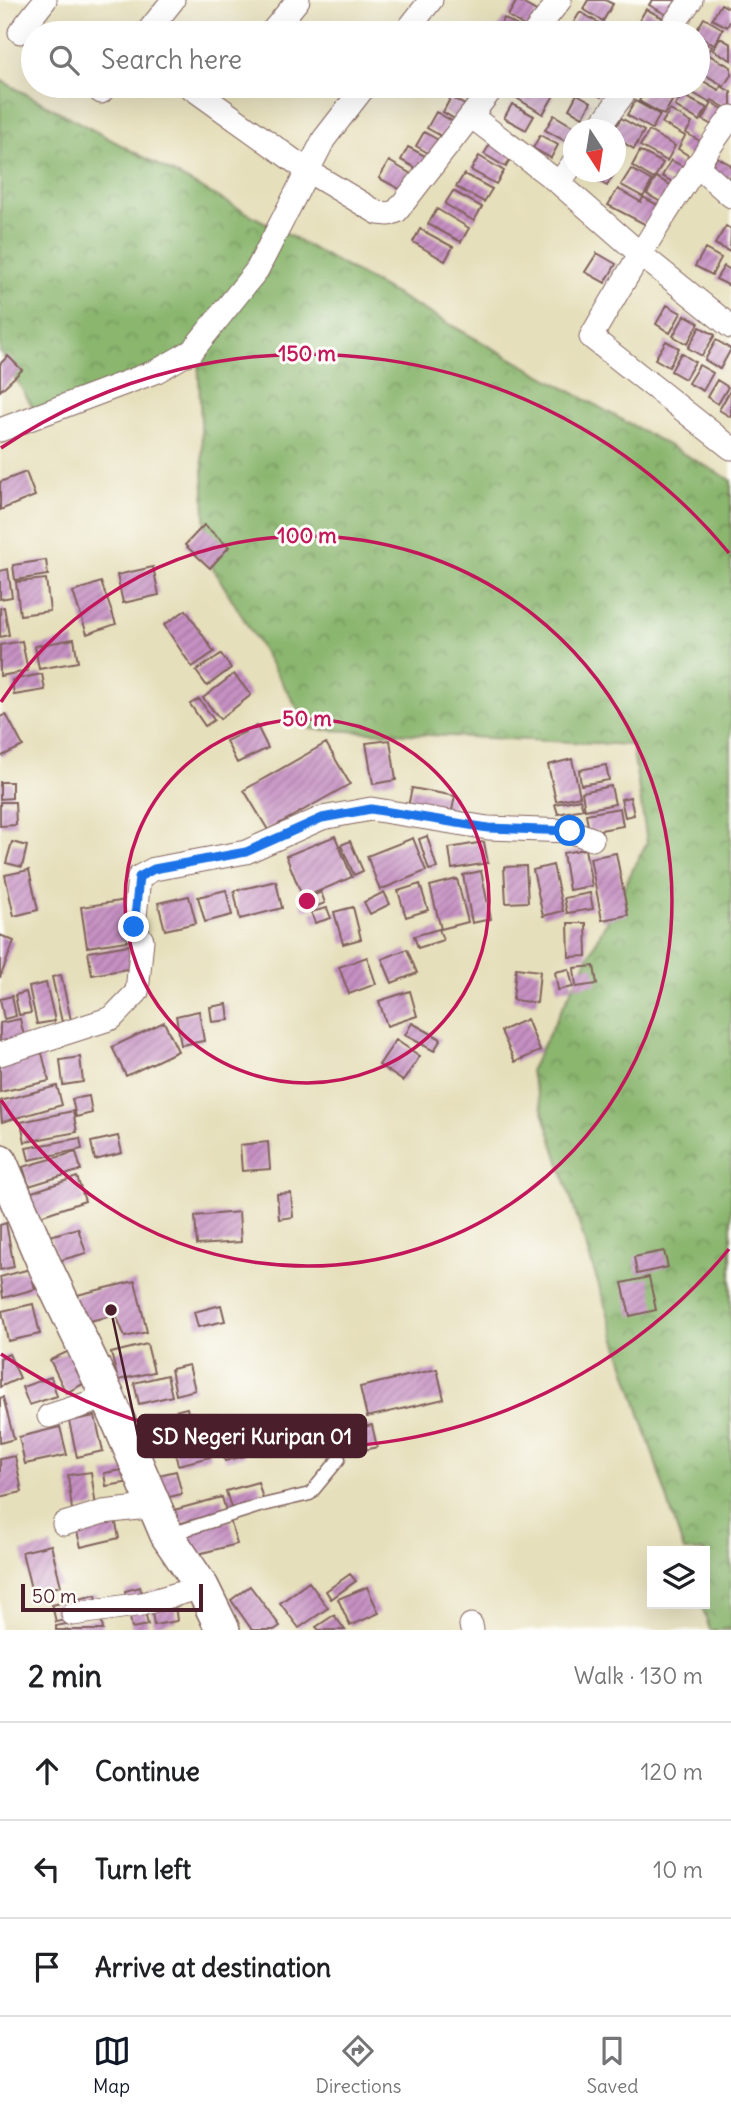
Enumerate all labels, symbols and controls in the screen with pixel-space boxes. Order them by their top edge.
search box [21,21,710,98]
icon: search [45,41,83,79]
text: Search here [101,43,242,76]
north arrow [563,119,626,182]
text: 150 m [278,340,336,367]
text: 100 m [277,522,337,549]
text: 50 m [282,705,332,732]
route start [554,815,585,846]
centre of rings [295,889,319,913]
route end [118,911,149,942]
callout: SD Negeri Kuripan 01 [138,1415,366,1457]
text: SD Negeri Kuripan 01 [152,1423,352,1450]
map controls [647,1546,710,1609]
button: layers [647,1546,710,1609]
scale bar [21,1581,203,1613]
text: 50 m [32,1584,77,1608]
text: 2 min [28,1657,102,1695]
text: Walk · 130 m [574,1661,703,1690]
icon: ahead [28,1752,66,1790]
text: Continue [95,1755,200,1788]
text: 120 m [640,1757,703,1786]
icon: left [28,1850,66,1888]
text: Turn left [95,1853,191,1886]
text: 10 m [653,1855,703,1884]
icon: arrive [28,1948,66,1986]
text: Arrive at destination [95,1951,331,1984]
tab: Map [93,2032,131,2098]
tab: Directions [316,2032,401,2098]
tab: Saved [586,2032,638,2098]

